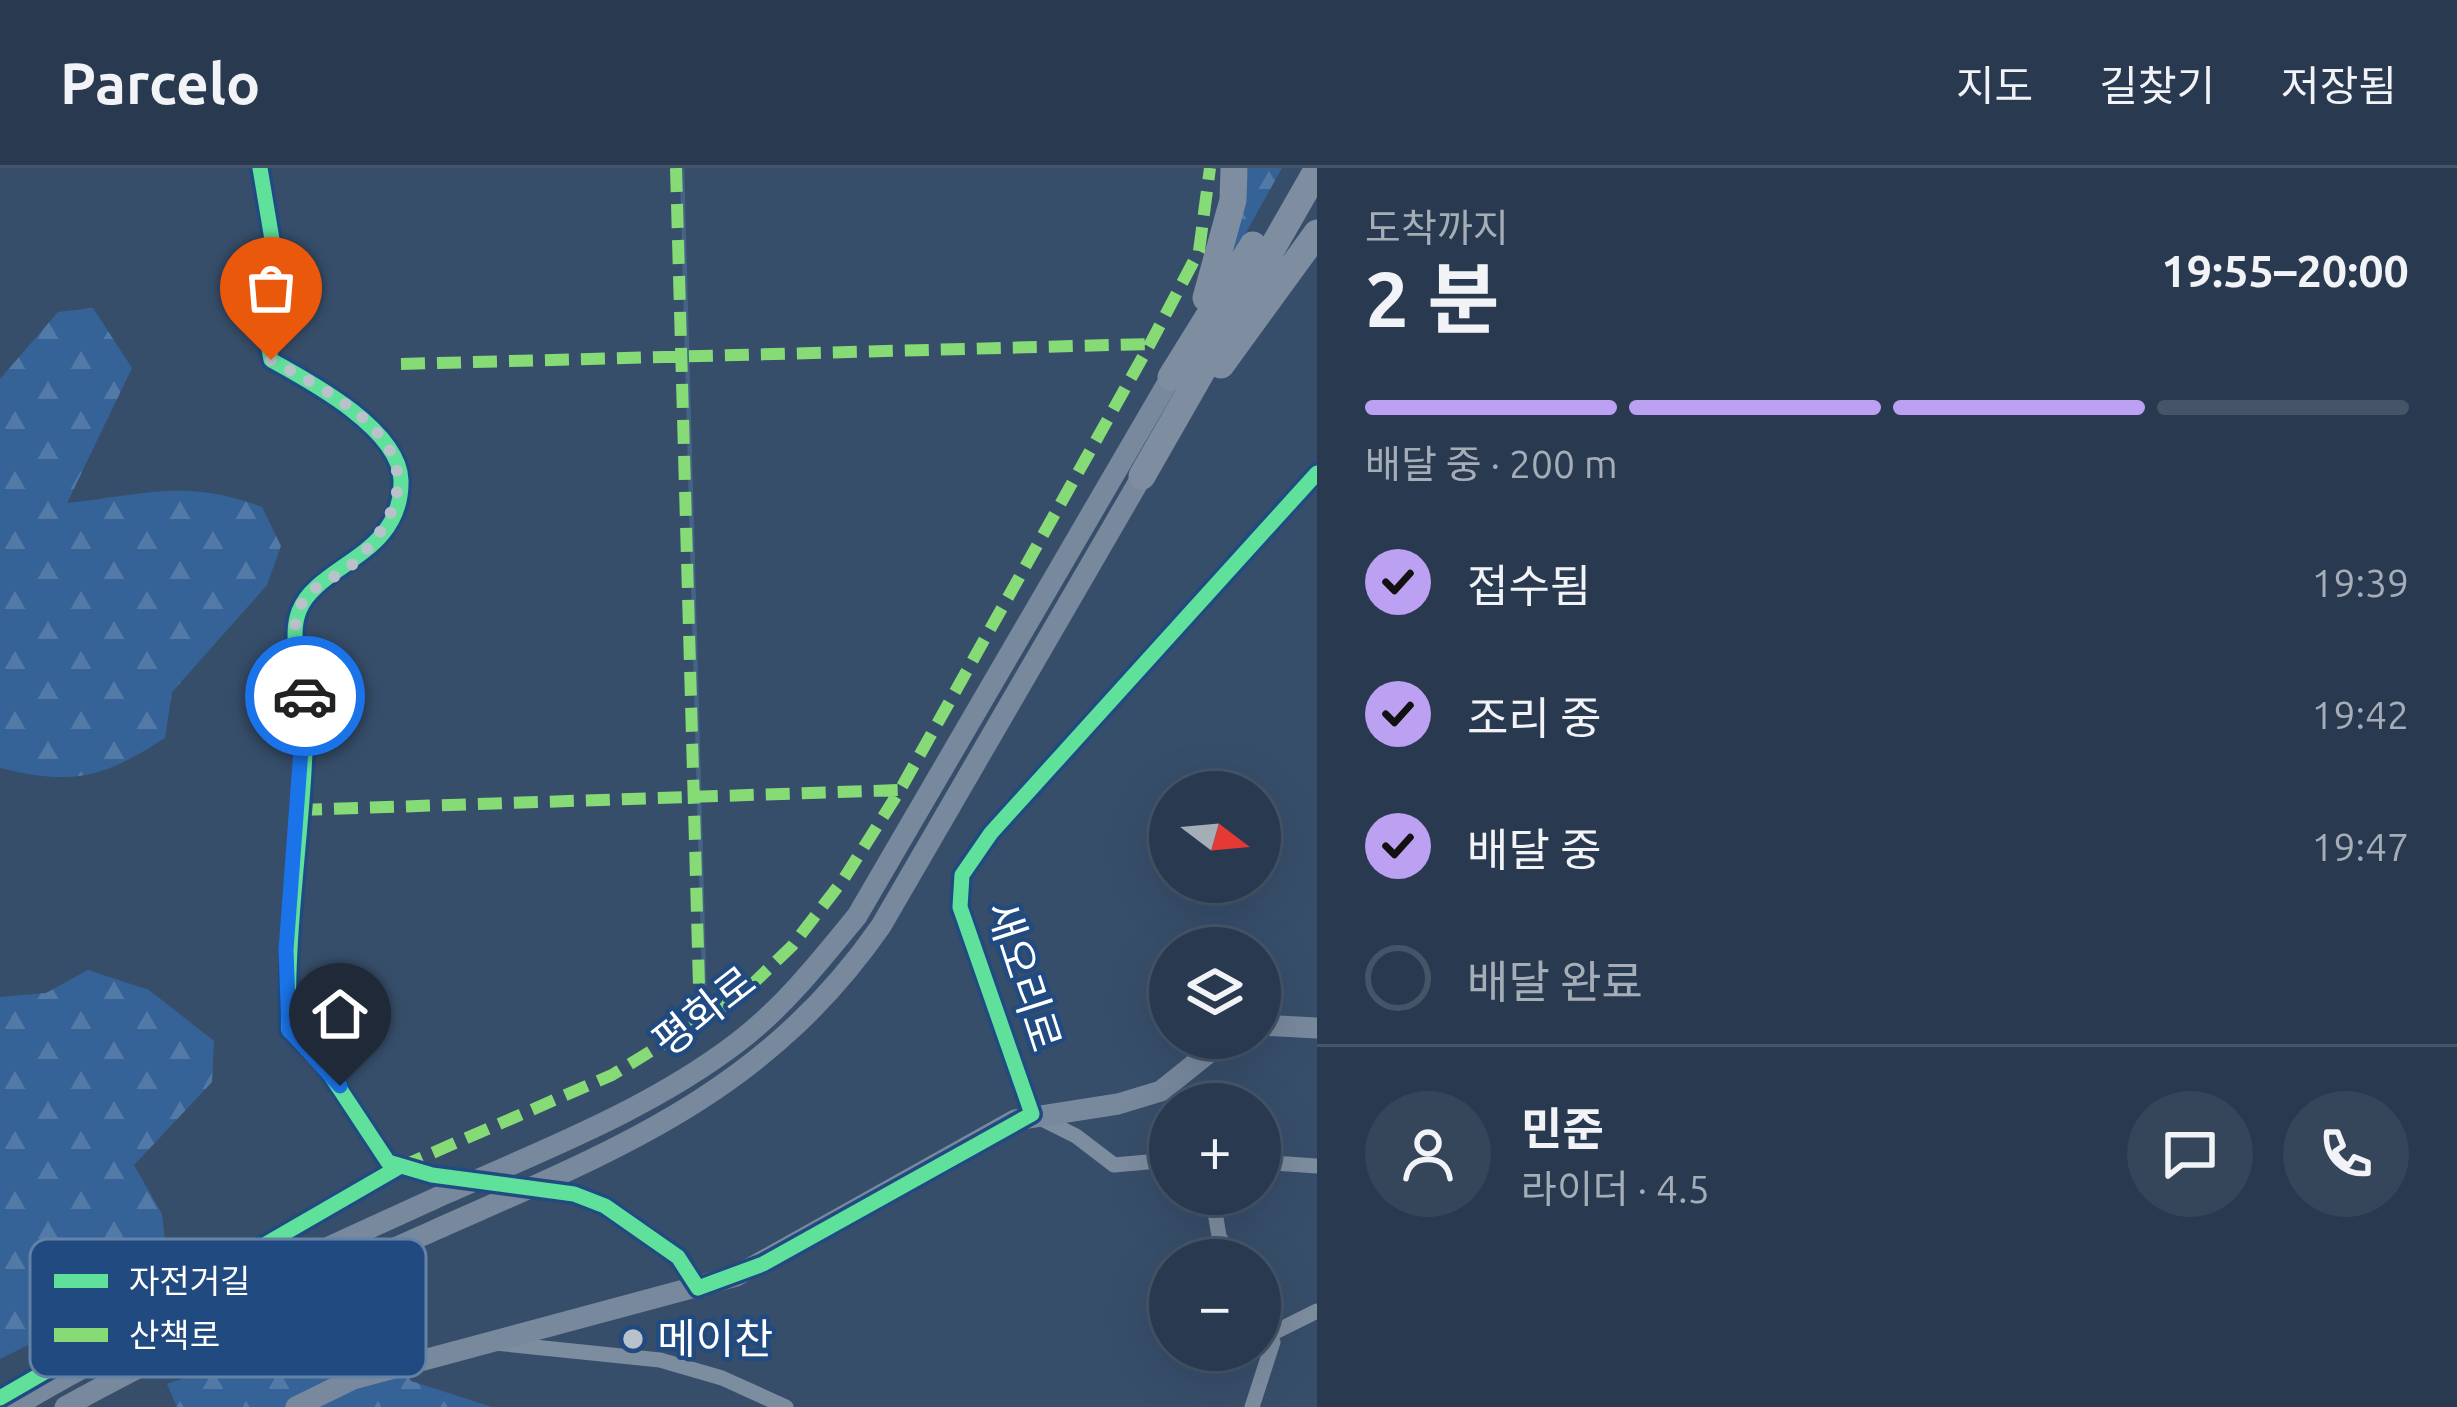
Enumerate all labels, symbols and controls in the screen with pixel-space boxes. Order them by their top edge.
text: Parcelo [60,51,260,115]
text: 지도 [1956,62,2033,109]
text: 길찾기 [2099,62,2215,109]
text: 저장됨 [2281,62,2397,109]
text: 도착까지 [1365,206,1509,249]
pin [220,237,322,360]
text: 19:55–20:00 [2161,245,2409,296]
text: 2 분 [1365,254,1499,342]
icon: bag [238,255,304,321]
text: 배달 중 · 200 m [1365,442,1618,485]
icon: check [1365,549,1431,615]
text: 접수됨 [1467,560,1591,611]
text: 19:39 [2311,561,2409,604]
courier [245,636,365,756]
icon: car [272,663,338,729]
icon: check [1365,681,1431,747]
text: 조리 중 [1467,692,1602,743]
text: 19:42 [2311,693,2409,736]
north arrow [1149,771,1281,903]
map controls [1149,771,1281,1371]
icon: check [1365,813,1431,879]
text: 배달 중 [1467,824,1602,875]
text: 19:47 [2311,825,2409,868]
street label: 새오리로 [978,895,1071,1057]
button: layers [1149,927,1281,1059]
street label: 평화로 [644,956,764,1065]
text: 배달 완료 [1467,956,1643,1007]
pin [289,963,391,1086]
icon: home [307,981,373,1047]
button: + [1149,1083,1281,1215]
button: person [1365,1091,1491,1217]
button: chat [2127,1091,2253,1217]
button: phone [2283,1091,2409,1217]
text: 민준 [1521,1103,1604,1154]
text: 라이더 · 4.5 [1521,1167,1710,1210]
legend [30,1239,426,1377]
button: − [1149,1239,1281,1371]
text: 자전거길 [129,1262,250,1299]
place label: 메이찬 [657,1315,773,1362]
text: 산책로 [129,1316,220,1353]
marker: 메이찬 [620,1326,646,1352]

